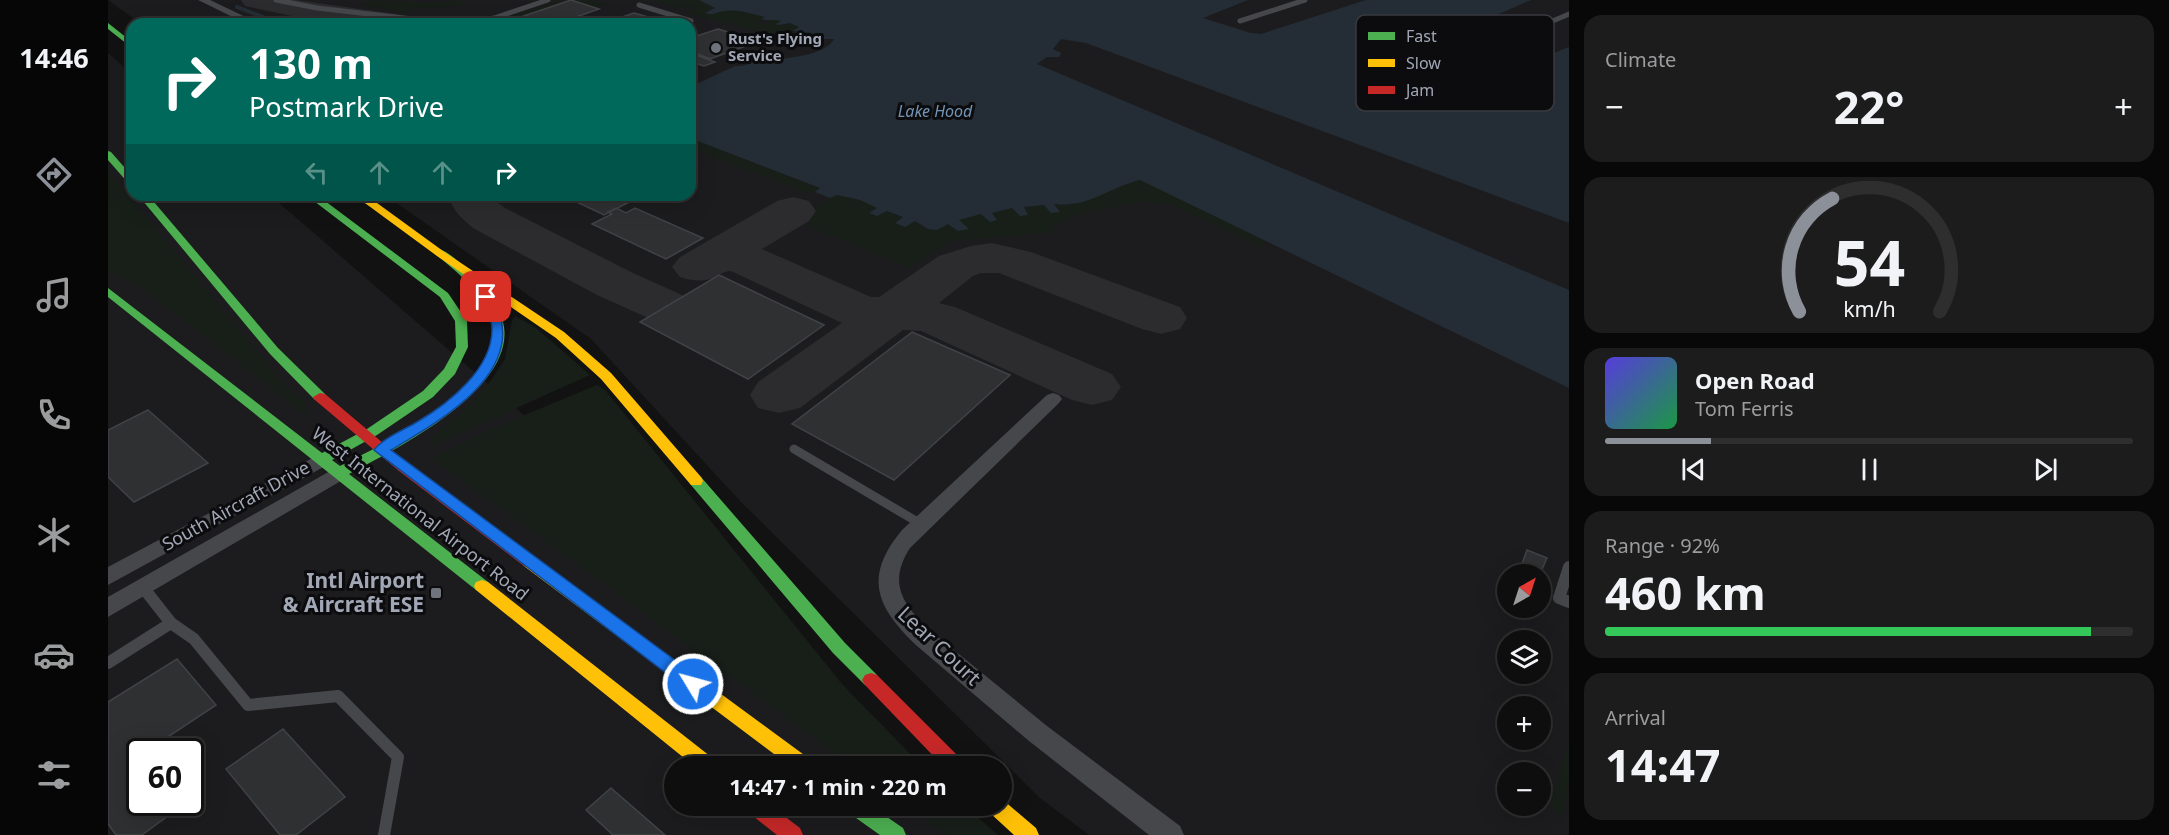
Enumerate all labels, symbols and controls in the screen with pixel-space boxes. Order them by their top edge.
legend [1356,15,1554,111]
text: Fast [1406,25,1437,47]
place label: Rust's Flying Service [728,28,822,65]
text: 130 m [249,34,373,91]
text: 14:46 [19,39,89,76]
marker: Rust's Flying Service [709,41,723,55]
icon: right [150,42,228,120]
text: Climate [1605,46,1676,73]
text: Slow [1406,52,1441,74]
text: 22° [1834,76,1904,137]
text: Jam [1404,79,1434,101]
text: − [1605,84,1624,129]
text: + [2114,84,2133,129]
text: Postmark Drive [249,88,444,125]
water label: Lake Hood [898,100,973,122]
icon: directions [33,154,75,196]
icon: left [300,156,333,189]
icon: ahead [363,156,396,189]
icon: ahead [426,156,459,189]
icon: right [489,156,522,189]
text: 54 [1833,219,1905,304]
pin [460,271,511,322]
icon: music [33,274,75,316]
icon: arrive [469,280,502,313]
text: km/h [1843,295,1895,324]
text: Open Road [1695,365,1815,395]
icon: phone [33,394,75,436]
text: Tom Ferris [1695,395,1794,422]
street label: West International Airport Road [307,421,534,605]
icon: previous [1677,453,1710,486]
icon: pause [1853,453,1886,486]
icon: next [2029,453,2062,486]
street label: South Aircraft Drive [157,455,314,556]
icon: climate [33,514,75,556]
text: Range · 92% [1605,532,1720,559]
text: 460 km [1605,562,1766,623]
north arrow [1497,564,1551,618]
map controls [1497,564,1551,816]
place label: Intl Airport & Aircraft ESE [283,566,424,618]
marker: Intl Airport & Aircraft ESE [429,586,443,600]
street label: Lear Court [892,600,988,691]
button: layers [1497,630,1551,684]
icon: car [33,634,75,676]
position arrow [661,652,725,716]
button: + [1497,696,1551,750]
text: Arrival [1605,704,1666,731]
text: 14:47 [1605,734,1721,795]
speed limit sign: 60 [126,738,204,816]
icon: filters [33,754,75,796]
button: − [1497,762,1551,816]
text: 14:47 · 1 min · 220 m [729,771,947,801]

